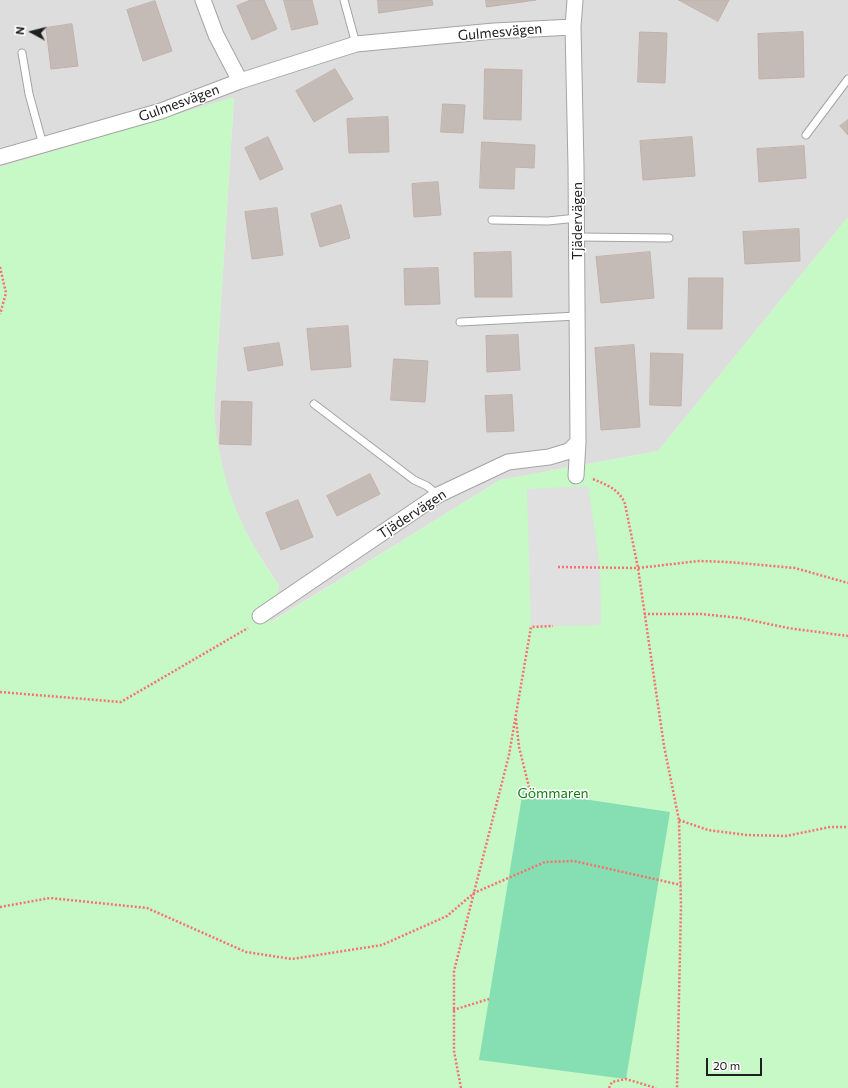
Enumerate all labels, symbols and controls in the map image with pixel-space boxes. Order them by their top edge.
north arrow [12,12,52,52]
street label: Gulmesvägen [457,20,543,44]
text: N [13,26,27,35]
street label: Gulmesvägen [136,81,222,125]
street label: Tjädervägen [569,182,585,260]
street label: Tjädervägen [375,486,449,542]
park label: Gömmaren [517,785,589,801]
scale bar [708,1050,764,1076]
text: 20 m [713,1058,740,1072]

